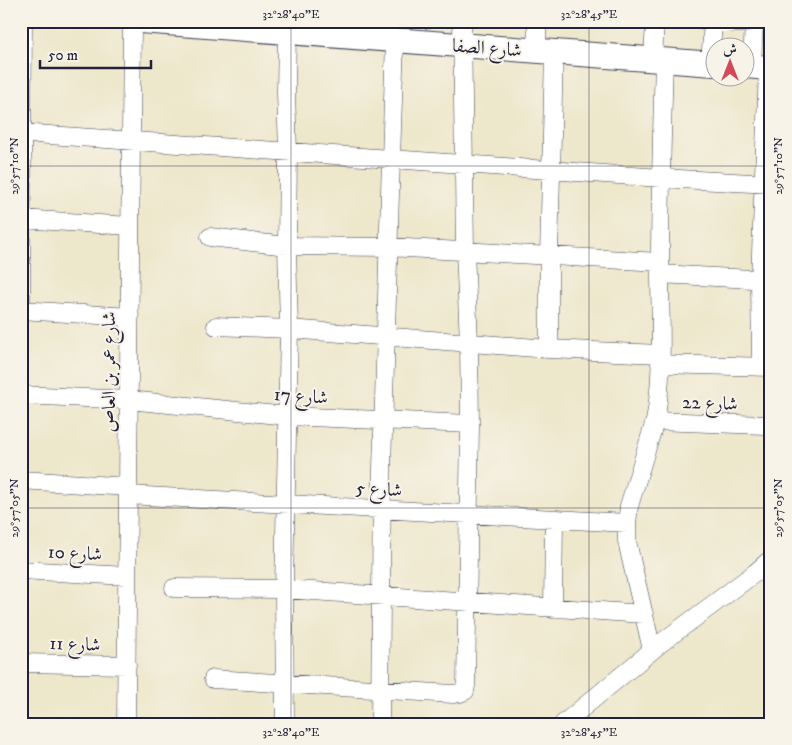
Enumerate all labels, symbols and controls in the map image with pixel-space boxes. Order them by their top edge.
text: 32°28'40"E [263,7,320,22]
text: 32°28'45"E [561,7,618,22]
street label: شارع الصفا [451,35,522,65]
scale bar [40,38,151,70]
north arrow [704,38,754,88]
text: ش [723,41,737,59]
text: 50 m [48,46,78,65]
text: 29°57'10"N [7,137,22,195]
text: 29°57'10"N [771,137,786,195]
street label: شارع عمر بن العاص [98,311,124,433]
street label: شارع 17 [273,383,329,413]
street label: شارع 22 [682,391,738,419]
street label: شارع 5 [355,477,403,505]
text: 29°57'05"N [7,478,22,538]
text: 29°57'05"N [771,478,786,538]
street label: شارع 10 [47,541,103,569]
street label: شارع 11 [49,632,101,660]
text: 32°28'40"E [263,725,320,740]
text: 32°28'45"E [561,725,618,740]

